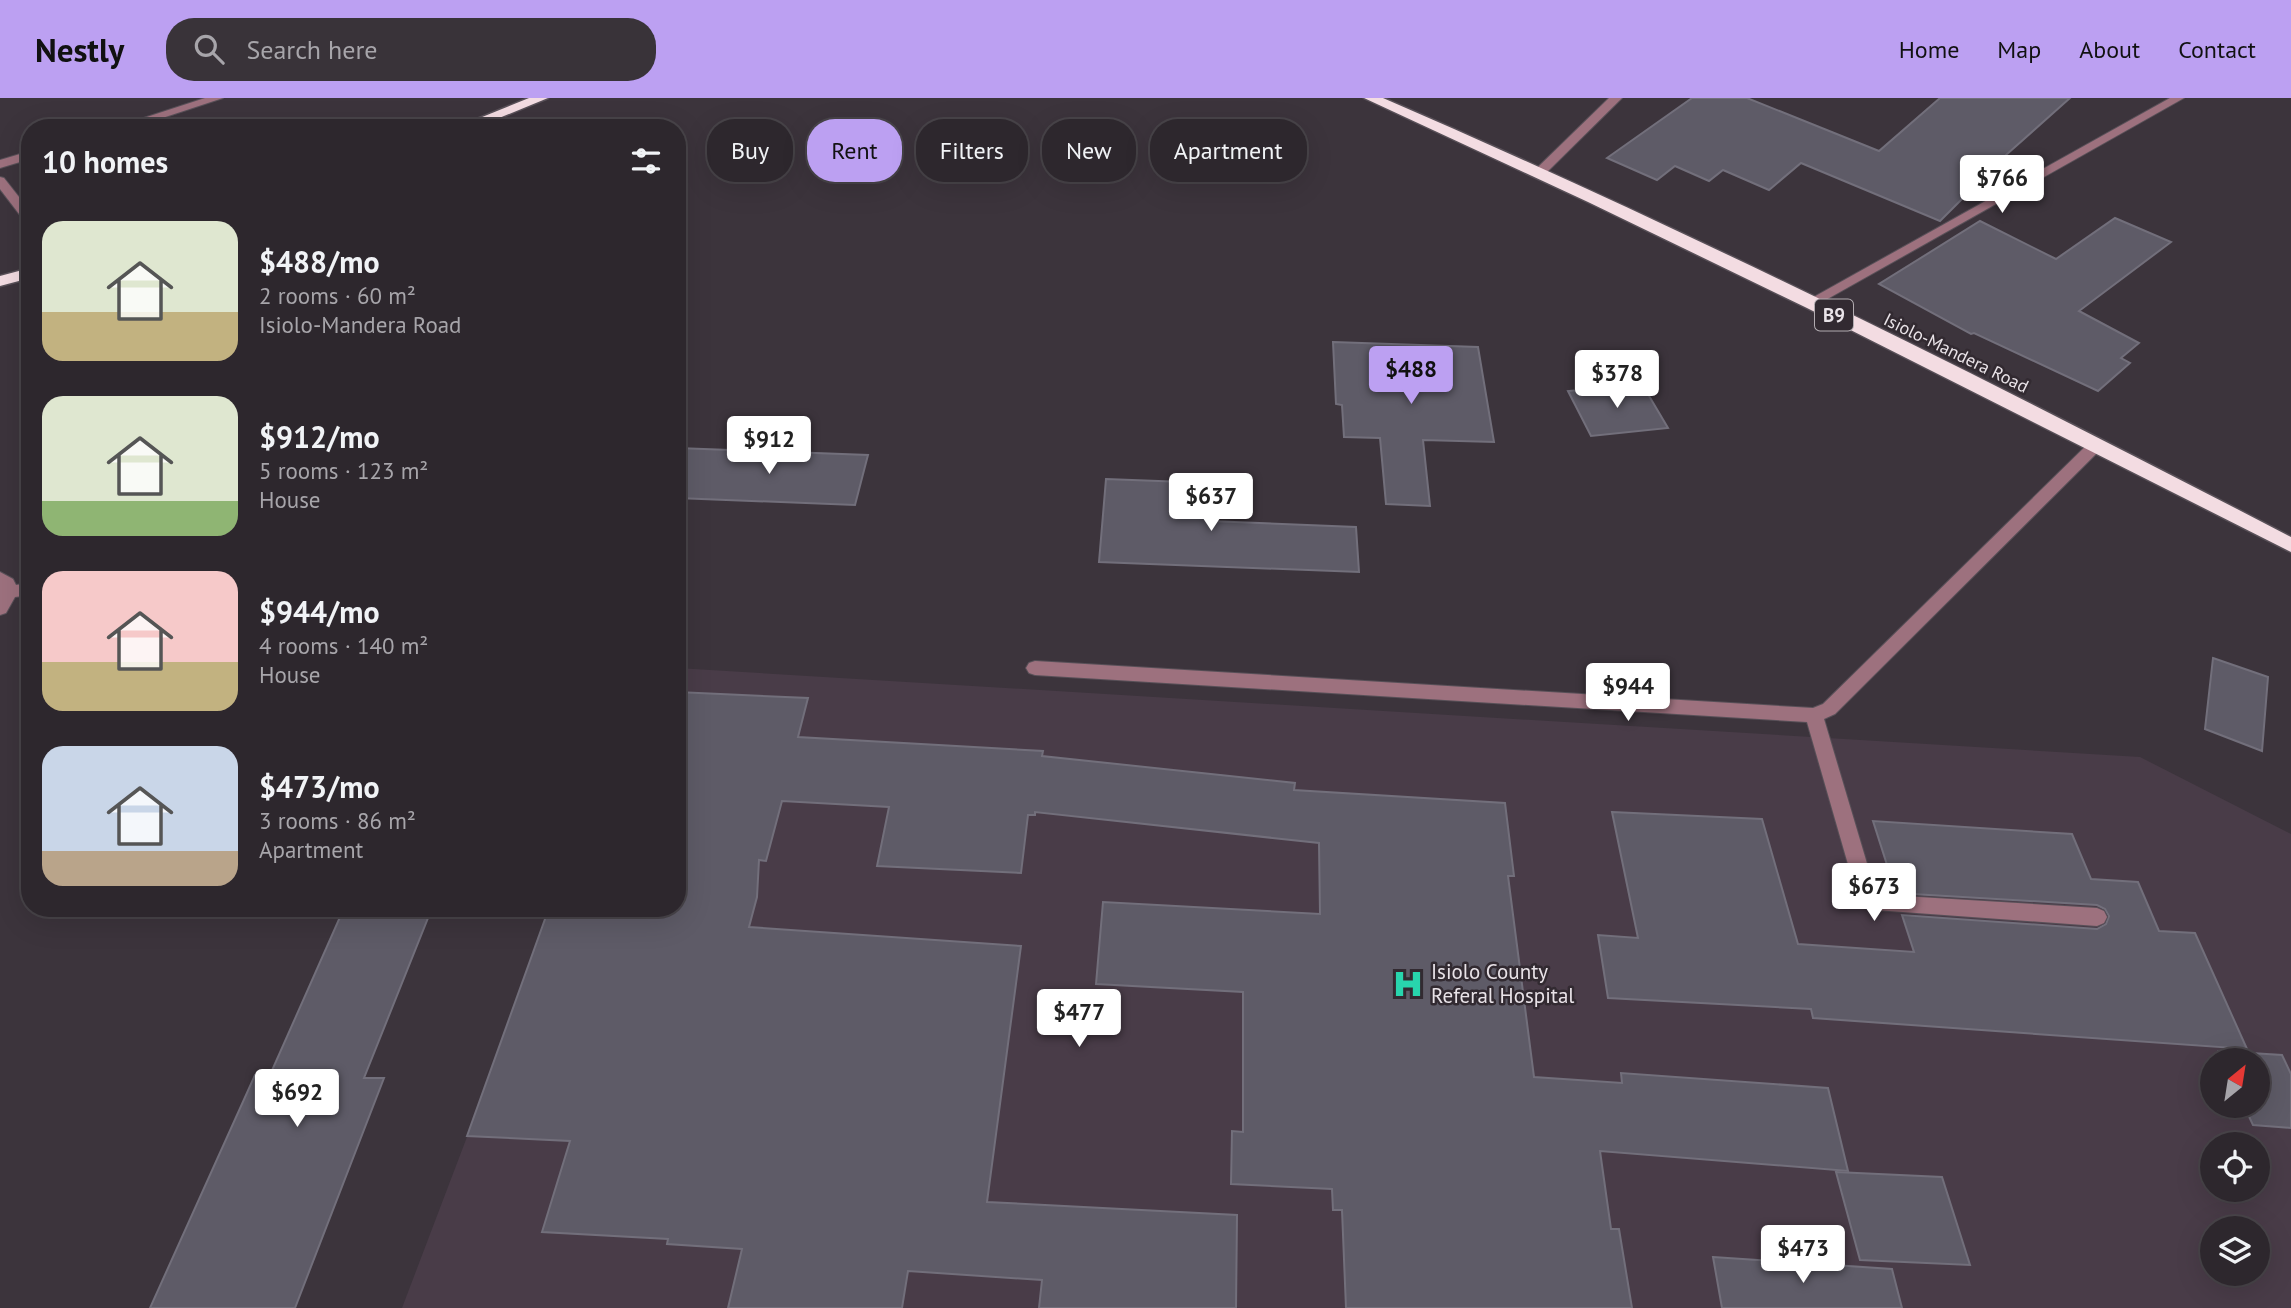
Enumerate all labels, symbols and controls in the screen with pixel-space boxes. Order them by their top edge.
search box [166,18,656,81]
text: Nestly [35,28,124,71]
icon: search [190,30,228,68]
text: Search here [246,33,378,66]
text: Home [1899,34,1959,65]
text: Map [1997,34,2041,65]
text: About [2079,34,2140,65]
text: Contact [2178,34,2256,65]
chip: Buy [707,119,793,182]
chip: Rent [807,119,902,182]
chip: Filters [916,119,1028,182]
chip: New [1042,119,1136,182]
chip: Apartment [1150,119,1307,182]
text: 10 homes [42,142,168,181]
icon: filters [627,142,665,180]
pin: $766 [1961,156,2043,215]
text: $766 [1976,163,2028,192]
text: $488/mo [259,242,380,281]
icon: home [98,249,182,333]
text: 2 rooms · 60 m² [259,281,416,310]
road number: B9 [1815,300,1853,330]
street label: Isiolo-Mandera Road [1880,307,2032,398]
text: Isiolo-Mandera Road [259,310,462,339]
pin: $488 [1370,346,1452,406]
pin: $378 [1576,350,1658,410]
text: $488 [1385,354,1437,383]
text: $378 [1591,358,1643,387]
pin: $912 [728,416,810,476]
text: $912/mo [259,417,380,456]
icon: home [98,424,182,508]
text: $912 [743,424,795,453]
text: 5 rooms · 123 m² [259,456,428,485]
pin: $637 [1170,474,1252,533]
text: $637 [1185,481,1237,510]
text: House [259,485,321,514]
text: $944/mo [259,592,380,631]
icon: home [98,599,182,683]
text: 4 rooms · 140 m² [259,631,428,660]
text: House [259,660,321,689]
pin: $944 [1587,664,1669,723]
text: $944 [1602,671,1654,700]
text: $473/mo [259,767,380,806]
icon: home [98,774,182,858]
text: 3 rooms · 86 m² [259,806,416,835]
text: Apartment [259,835,363,864]
pin: $673 [1833,864,1915,923]
text: $673 [1848,871,1900,900]
place label: Isiolo County Referal Hospital [1431,958,1574,1009]
hospital icon: Isiolo County Referal Hospital [1391,967,1425,1001]
pin: $477 [1038,990,1120,1049]
text: $477 [1053,997,1105,1026]
north arrow [2200,1048,2270,1118]
map controls [2200,1048,2270,1286]
pin: $692 [256,1070,338,1129]
text: $692 [271,1077,323,1106]
button: locate [2200,1132,2270,1202]
button: layers [2200,1216,2270,1286]
pin: $473 [1762,1226,1844,1285]
text: $473 [1777,1233,1829,1262]

